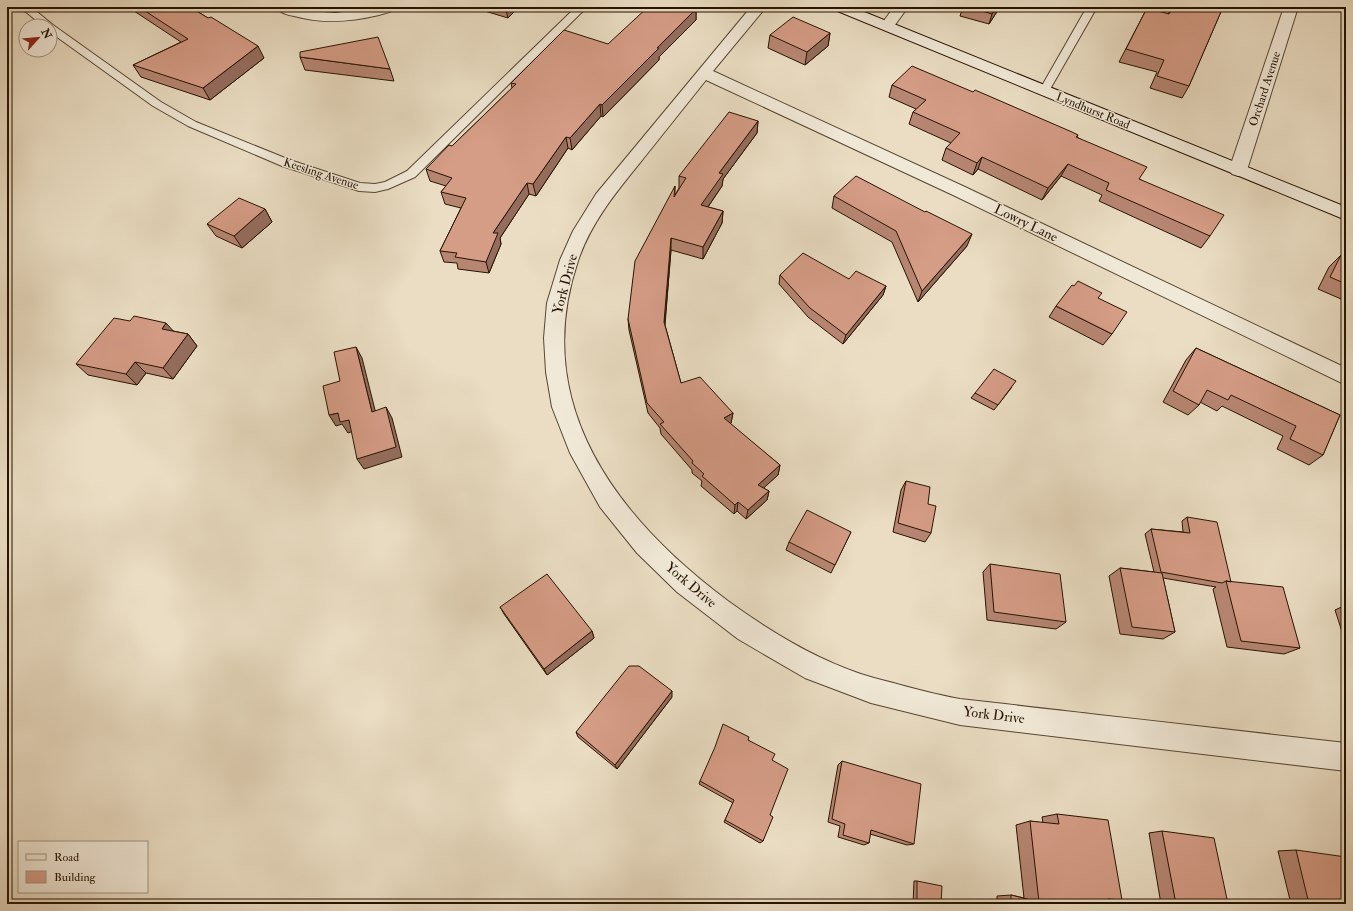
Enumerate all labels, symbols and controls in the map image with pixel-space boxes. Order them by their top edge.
north arrow [18,18,58,58]
text: N [38,25,55,42]
street label: Orchard Avenue [1246,50,1284,128]
street label: Lyndhurst Road [1054,89,1132,133]
street label: Keesling Avenue [282,155,360,193]
street label: Lowry Lane [991,200,1061,247]
street label: York Drive [549,252,581,316]
street label: York Drive [662,559,720,611]
street label: York Drive [962,703,1026,727]
legend [18,841,148,893]
text: Road [54,850,79,865]
text: Building [54,870,97,885]

